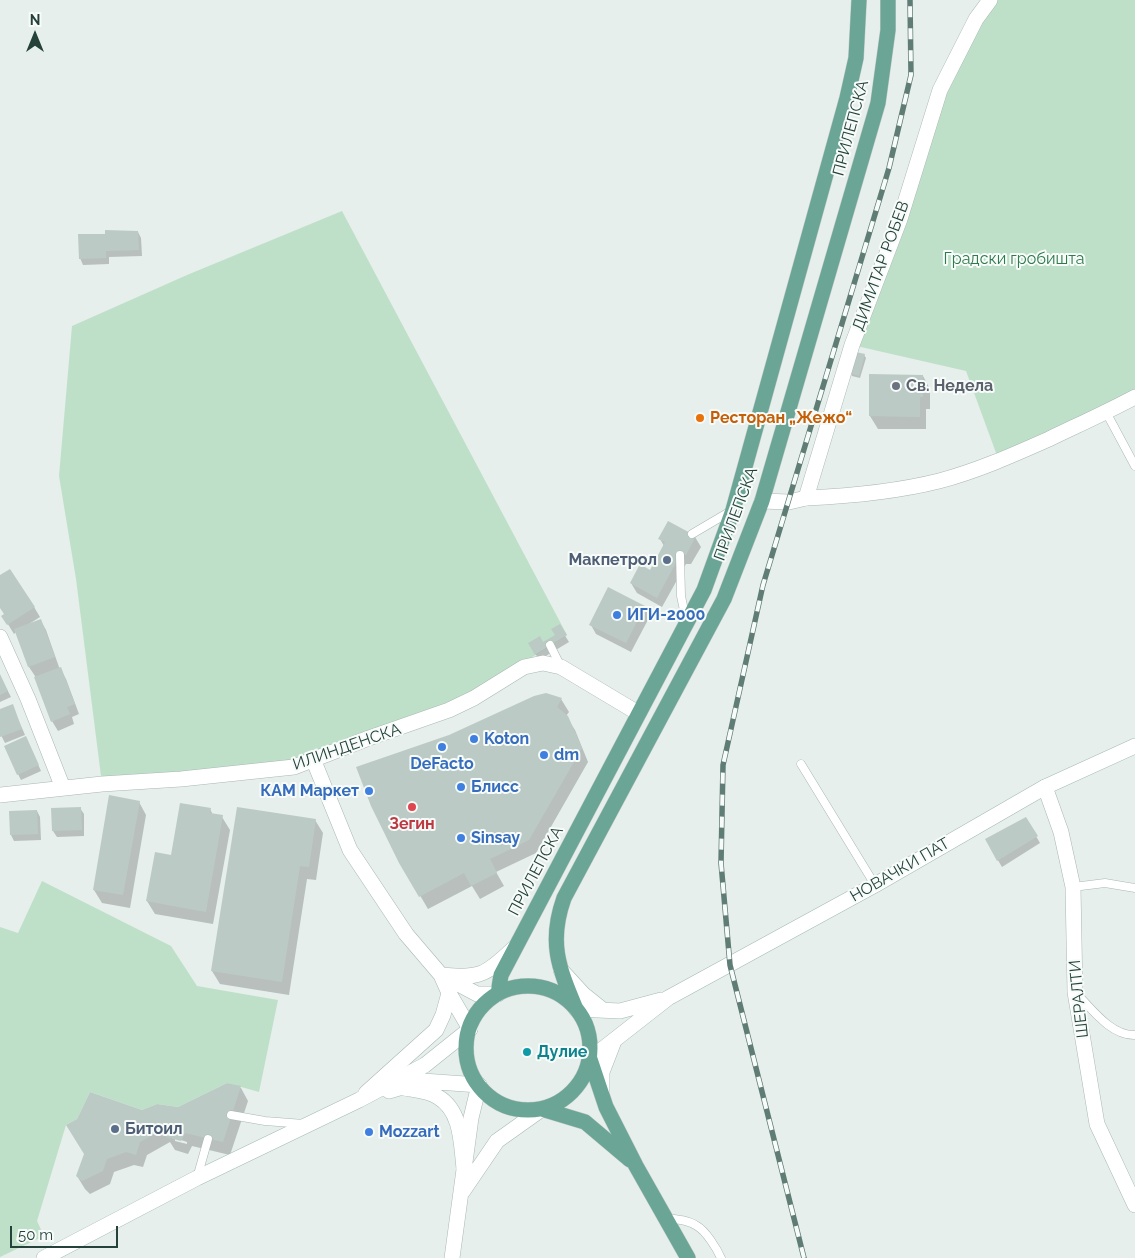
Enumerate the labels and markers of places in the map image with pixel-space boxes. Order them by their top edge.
place label: Св. Недела [906,376,993,396]
marker: Св. Недела [890,380,902,392]
place label: Ресторан „Жежо“ [710,408,852,428]
marker: Ресторан „Жежо“ [694,412,706,424]
place label: Макпетрол [569,550,657,570]
marker: Макпетрол [661,554,673,566]
place label: ИГИ-2000 [627,605,705,625]
marker: ИГИ-2000 [611,609,623,621]
place label: Koton [484,729,529,749]
marker: Koton [468,733,480,745]
marker: DeFacto [436,741,448,753]
place label: dm [554,745,579,765]
marker: dm [538,749,550,761]
place label: DeFacto [410,754,474,774]
place label: Блисс [471,777,519,797]
place label: КАМ Маркет [260,781,359,801]
marker: Блисс [455,781,467,793]
marker: КАМ Маркет [363,785,375,797]
marker: Зегин [406,801,418,813]
place label: Зегин [389,814,435,834]
place label: Sinsay [471,828,520,848]
marker: Sinsay [455,832,467,844]
place label: Дулие [537,1042,587,1062]
marker: Дулие [521,1046,533,1058]
place label: Битоил [125,1119,182,1139]
place label: Mozzart [379,1122,440,1142]
marker: Битоил [109,1123,121,1135]
marker: Mozzart [363,1126,375,1138]

